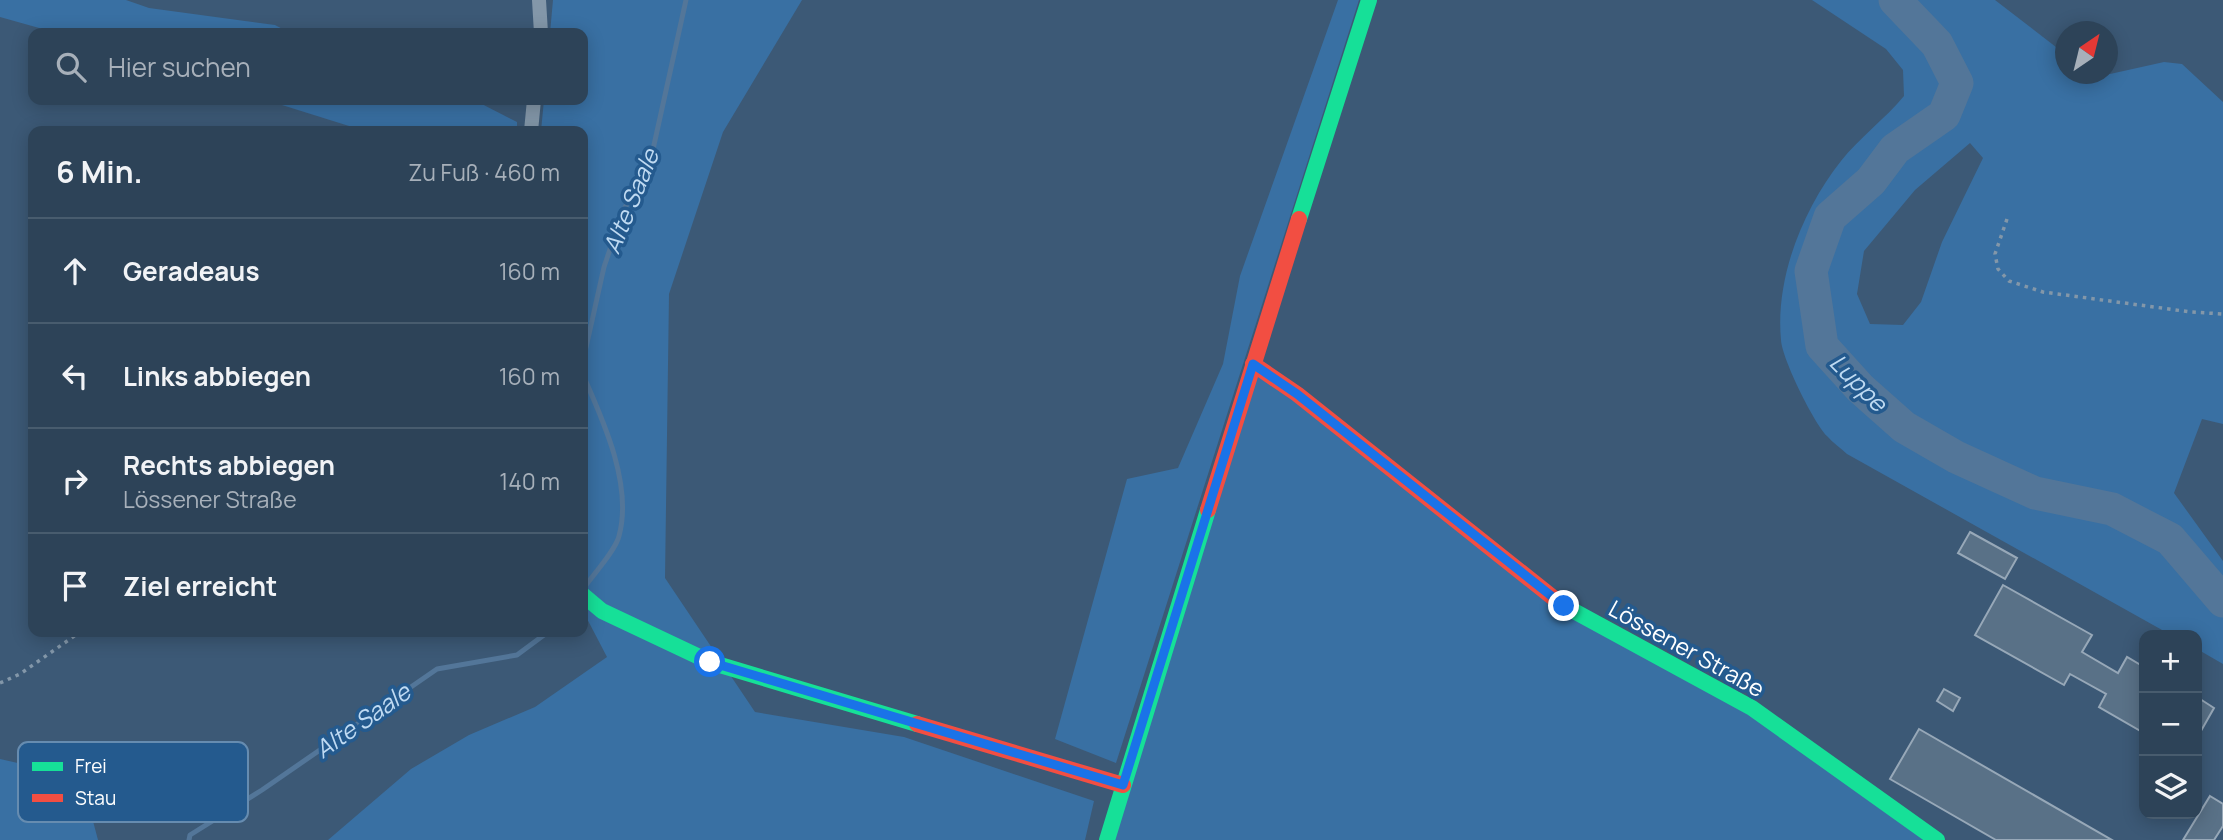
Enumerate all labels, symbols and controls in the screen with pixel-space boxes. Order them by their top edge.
north arrow [2055,21,2118,84]
search box [28,28,588,105]
icon: search [52,48,90,86]
text: Hier suchen [108,49,251,85]
water label: Alte Saale [594,142,667,258]
text: 6 Min. [56,151,143,192]
text: Zu Fuß · 460 m [408,156,560,188]
icon: ahead [56,252,94,290]
text: Geradeaus [123,253,259,289]
text: 160 m [499,255,560,287]
water label: Luppe [1823,346,1896,419]
icon: left [56,357,94,395]
text: Links abbiegen [123,358,311,394]
text: 160 m [499,360,560,392]
text: Rechts abbiegen [123,447,335,483]
icon: right [56,462,94,500]
text: 140 m [499,465,560,497]
text: Lössener Straße [123,483,297,515]
icon: arrive [56,567,94,605]
text: Ziel erreicht [123,568,277,604]
route end [1548,590,1579,621]
street label: Lössener Straße [1603,592,1771,704]
map controls [2139,630,2202,819]
button: + [2139,630,2202,693]
route start [694,646,725,677]
water label: Alte Saale [308,674,418,765]
button: − [2139,693,2202,756]
legend [18,742,248,822]
text: Frei [75,753,107,779]
button: layers [2139,756,2202,819]
text: Stau [75,785,116,811]

